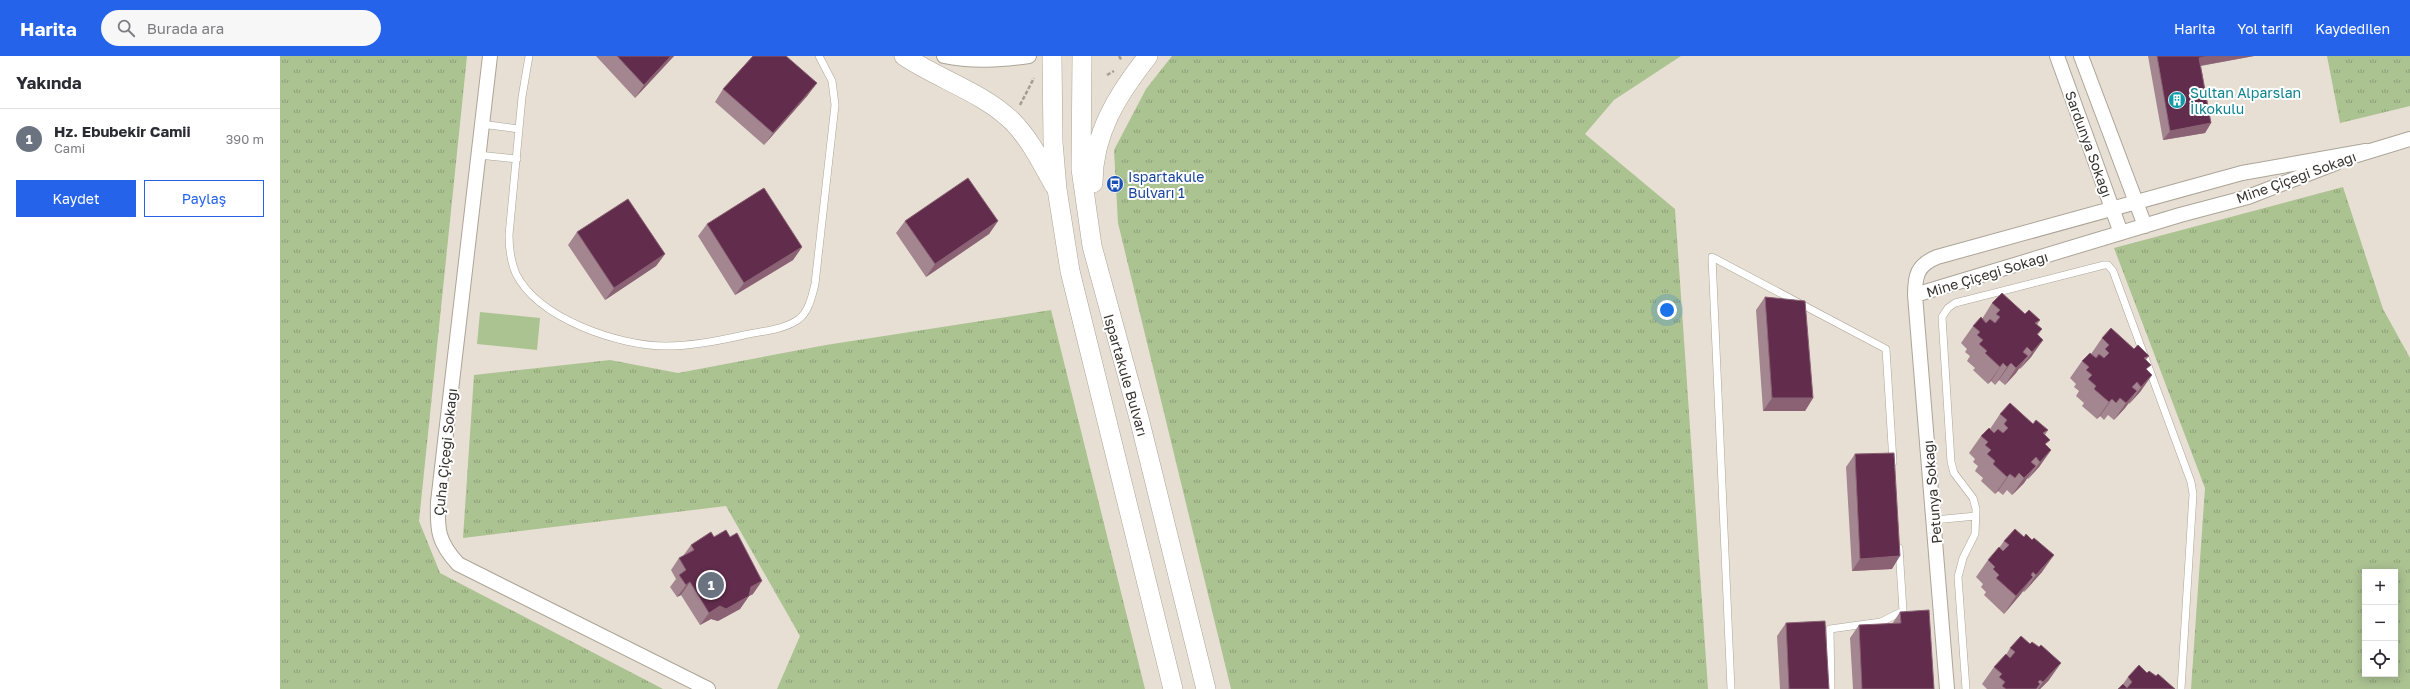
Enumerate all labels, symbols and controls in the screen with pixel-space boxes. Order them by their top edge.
search box [101,10,381,46]
text: Harita [20,17,77,40]
icon: search [115,17,137,39]
text: Burada ara [147,19,224,37]
text: Harita [2174,20,2215,37]
text: Yol tarifi [2237,20,2293,37]
text: Kaydedilen [2315,20,2390,37]
text: Yakında [16,72,82,93]
place label: Sultan Alparslan İlkokulu [2190,84,2301,117]
street label: Sardunya Sokağı [2062,89,2116,199]
building icon: Sultan Alparslan İlkokulu [2167,90,2187,110]
text: Hz. Ebubekir Camii [54,122,191,140]
text: 1 [26,131,32,147]
text: 390 m [226,131,264,147]
text: Cami [54,140,85,156]
street label: Mine Çiçeği Sokağı [2234,147,2358,207]
place label: Ispartakule Bulvarı 1 [1128,168,1204,201]
bus stop icon: Ispartakule Bulvarı 1 [1105,174,1125,194]
button: Kaydet [16,180,136,217]
button: Paylaş [144,180,264,217]
street label: Mine Çiçeği Sokağı [1924,247,2050,301]
your location [1657,300,1677,320]
street label: Ispartakule Bulvarı [1100,312,1152,438]
street label: Çuha Çiçeği Sokağı [430,387,460,517]
street label: Petunya Sokağı [1919,440,1945,544]
map controls [2362,569,2398,677]
button: + [2362,569,2398,605]
pin: 1 [698,570,724,600]
button: − [2362,605,2398,641]
button: locate [2362,641,2398,677]

